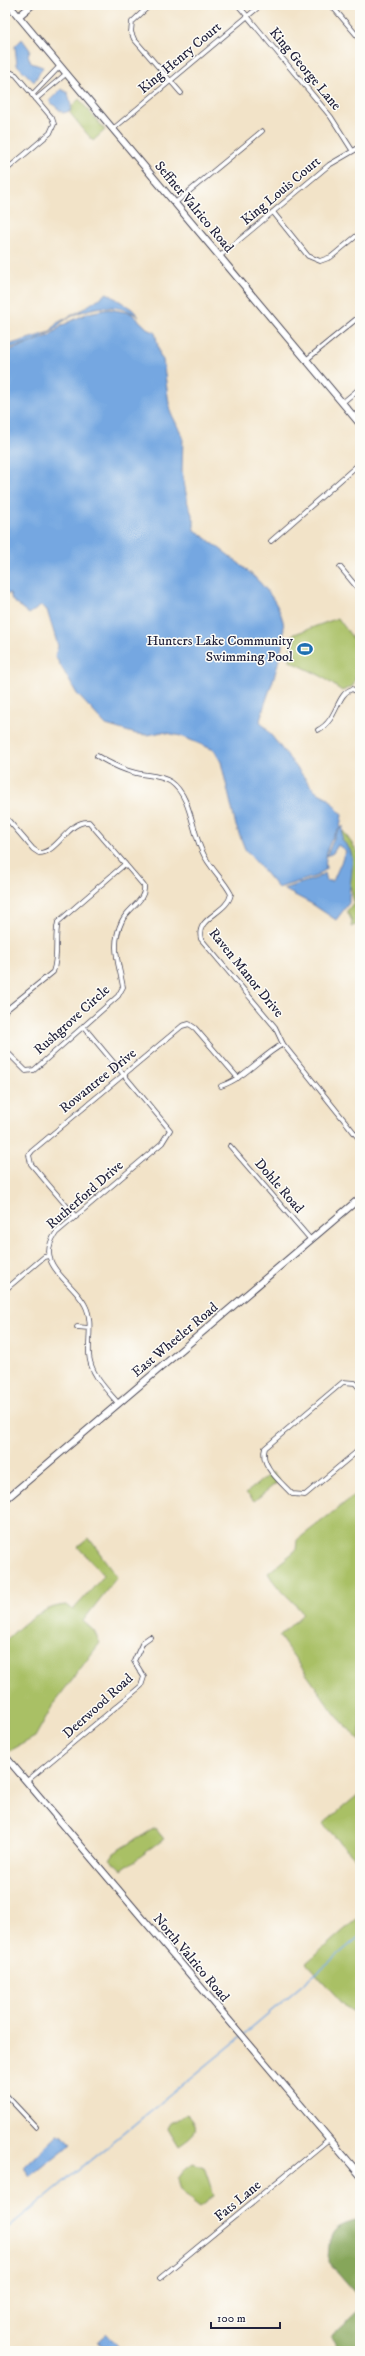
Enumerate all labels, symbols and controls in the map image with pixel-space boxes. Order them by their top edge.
street label: King Henry Court [135,18,225,98]
street label: King George Lane [265,24,345,114]
street label: King Louis Court [238,152,325,229]
street label: Seffner Valrico Road [150,158,238,256]
place label: Hunters Lake Community Swimming Pool [147,632,294,666]
sports icon: Hunters Lake Community Swimming Pool [296,640,314,658]
street label: Raven Manor Drive [205,925,288,1021]
street label: Rushgrove Circle [30,981,114,1059]
street label: Rowantree Drive [56,1044,140,1117]
street label: Dohle Road [250,1155,308,1217]
street label: Rutherford Drive [43,1156,127,1233]
street label: East Wheeler Road [128,1299,222,1381]
street label: Deerwood Road [59,1670,137,1742]
street label: North Valrico Road [149,1910,233,2006]
street label: Fats Lane [211,2176,265,2226]
scale bar [211,2304,280,2330]
text: 100 m [217,2311,246,2326]

